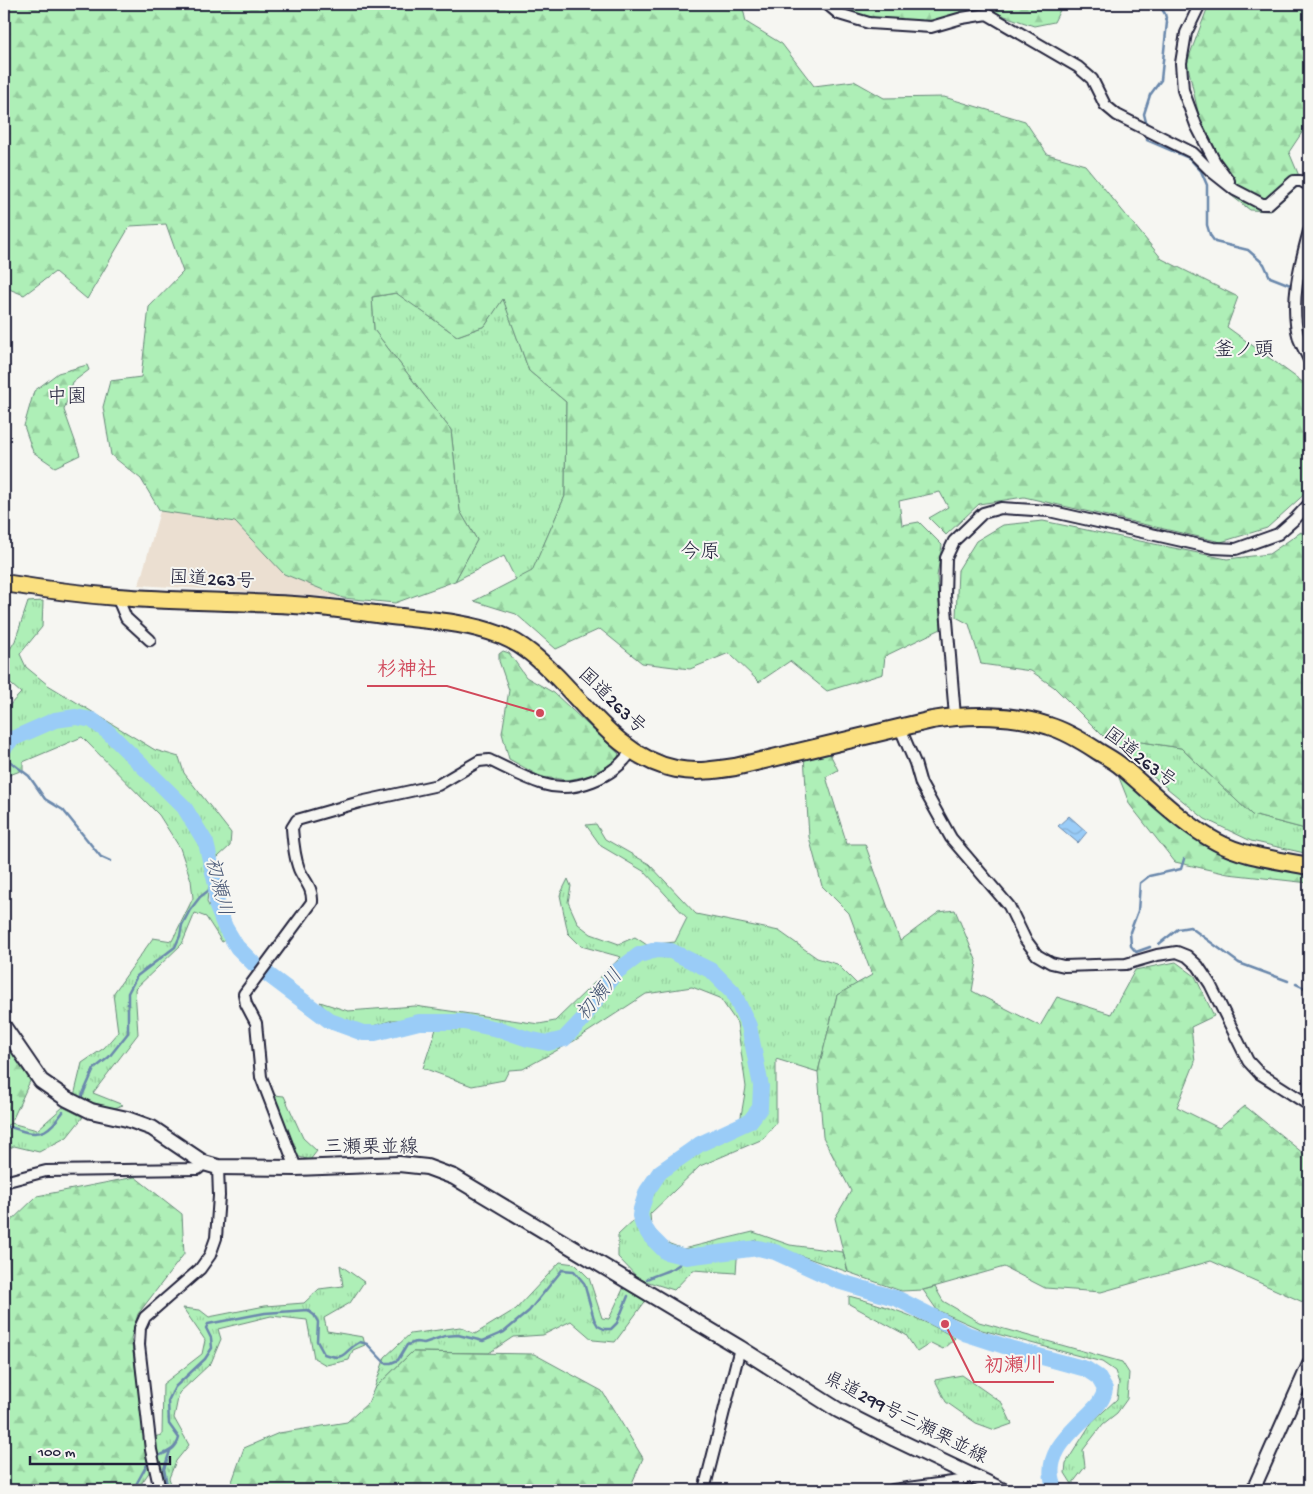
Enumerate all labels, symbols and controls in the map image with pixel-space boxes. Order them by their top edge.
district label: 釜ノ頭 [1214,339,1274,363]
district label: 中園 [47,385,87,410]
district label: 今原 [680,540,720,565]
street label: 国道263号 [169,566,256,595]
callout: 杉神社 [367,651,447,686]
text: 杉神社 [377,658,437,683]
street label: 国道263号 [572,663,651,740]
street label: 国道263号 [1098,723,1181,794]
water label: 初瀬川 [199,855,236,919]
water label: 初瀬川 [572,965,629,1027]
street label: 三瀬栗並線 [323,1136,419,1160]
callout: 初瀬川 [974,1347,1054,1382]
text: 初瀬川 [984,1354,1044,1379]
street label: 県道299号三瀬栗並線 [819,1367,991,1470]
scale bar [30,1434,170,1466]
text: 100 m [37,1444,76,1462]

